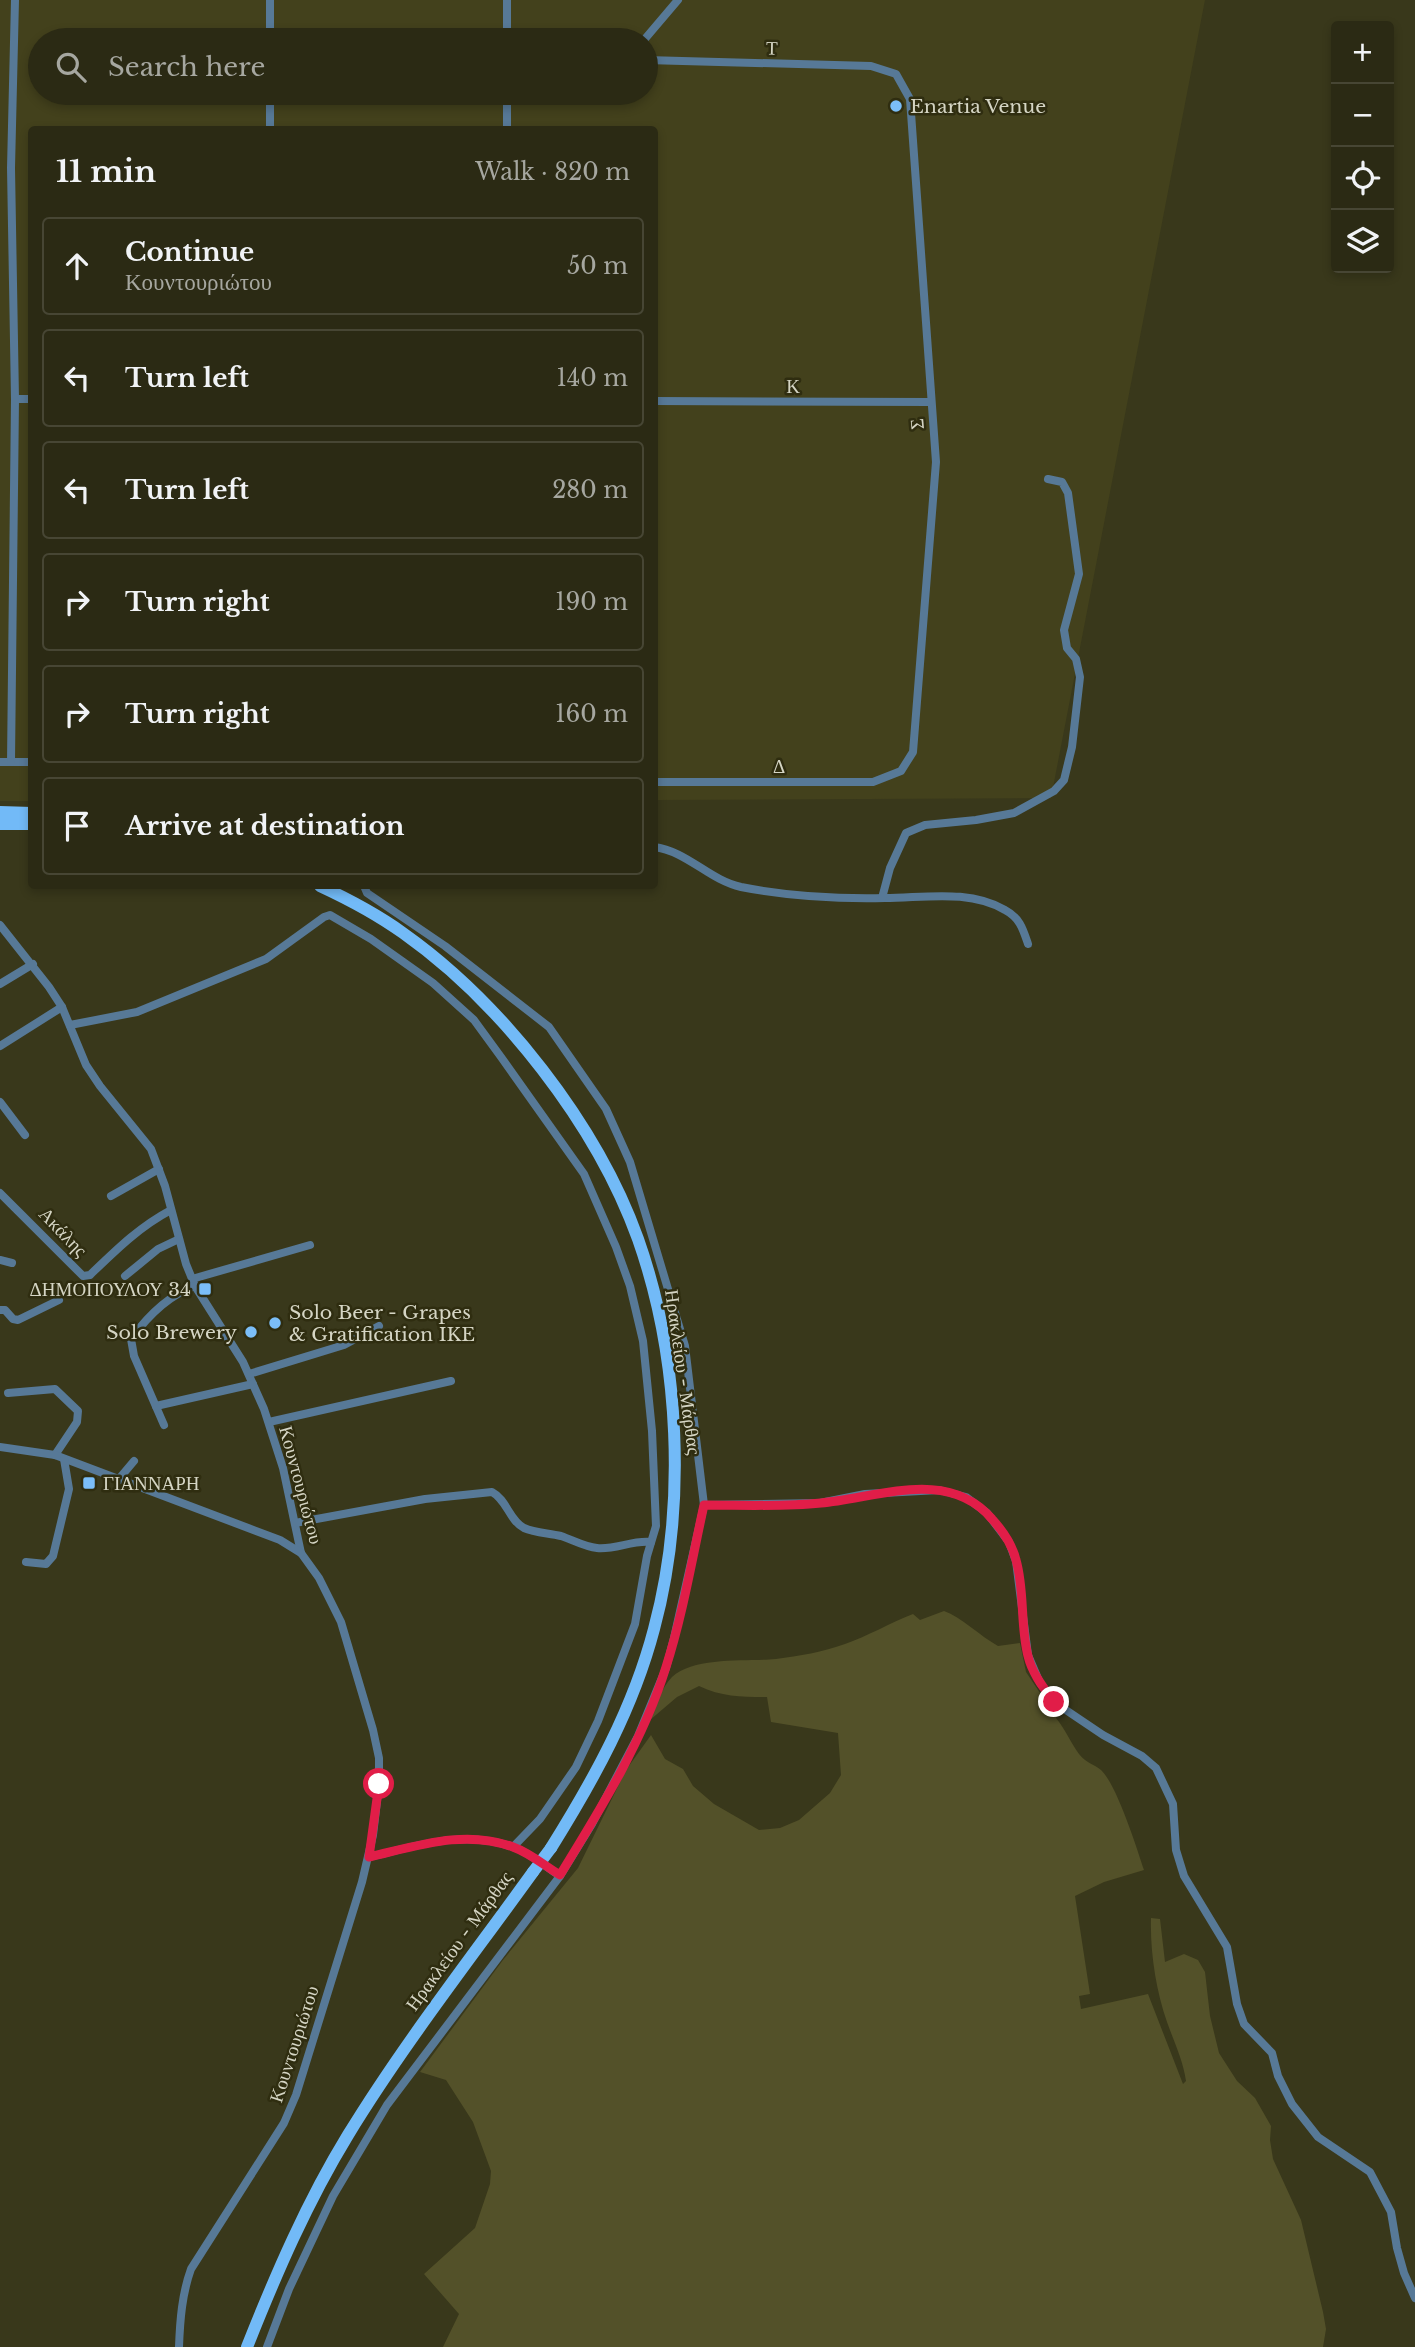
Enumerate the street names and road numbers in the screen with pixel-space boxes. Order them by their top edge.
street label: Τ [766,36,778,60]
street label: Κ [786,375,800,398]
street label: Σ [905,417,929,431]
street label: Δ [773,755,785,778]
street label: Ακάλης [34,1203,92,1262]
street label: Ηρακλείου - Μάρθας [660,1288,706,1457]
street label: Κουντουριώτου [274,1423,328,1547]
street label: Ηρακλείου - Μάρθας [401,1866,518,2015]
street label: Κουντουριώτου [264,1983,324,2105]

